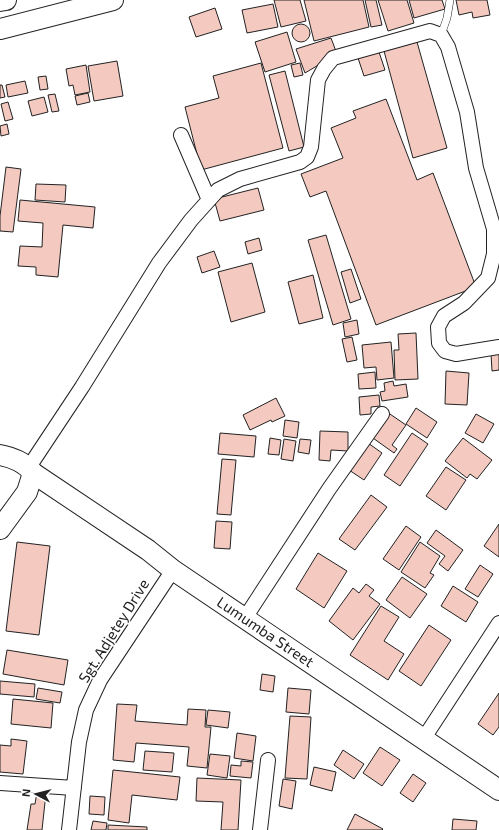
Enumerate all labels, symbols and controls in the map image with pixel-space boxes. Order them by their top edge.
street label: Sgt. Adjetey Drive [74,575,153,686]
street label: Lumumba Street [214,592,318,671]
north arrow [16,774,56,814]
text: N [19,788,33,797]

